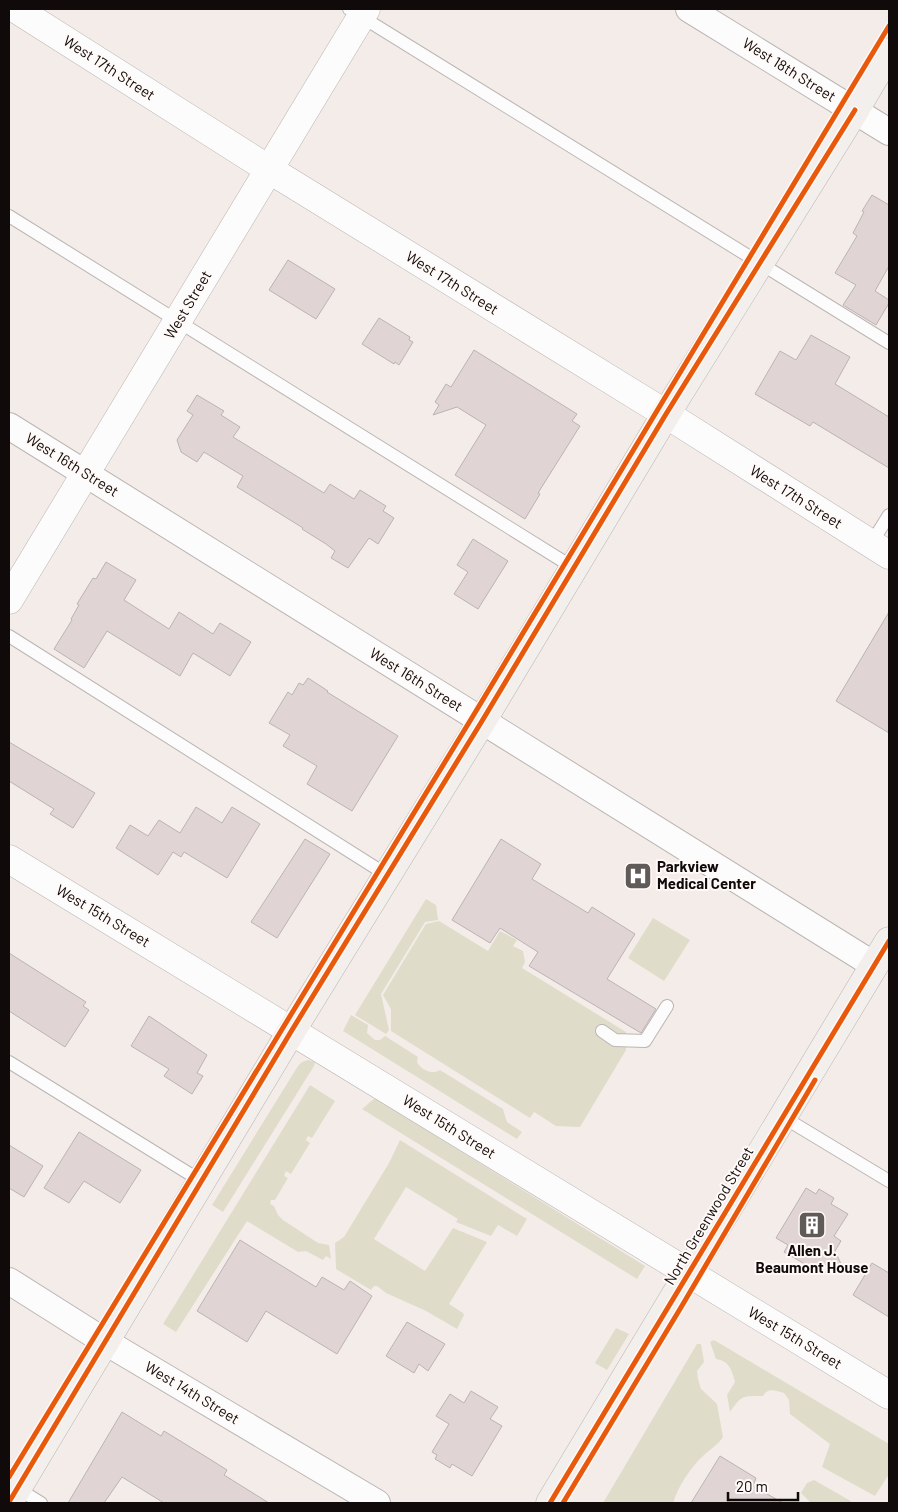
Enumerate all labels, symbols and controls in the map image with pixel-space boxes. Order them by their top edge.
street label: West 17th Street [60,31,159,104]
street label: West 18th Street [740,33,839,105]
street label: West 17th Street [403,246,502,318]
street label: West Street [160,267,215,342]
street label: West 16th Street [23,428,122,500]
street label: West 17th Street [747,460,846,532]
street label: West 16th Street [367,643,466,715]
place label: Parkview Medical Center [657,857,756,892]
hospital icon: Parkview Medical Center [623,861,653,891]
street label: West 15th Street [53,880,154,950]
street label: West 15th Street [400,1090,499,1162]
street label: North Greenwood Street [660,1143,757,1288]
building icon: Allen J. Beaumont House [797,1210,827,1240]
place label: Allen J. Beaumont House [756,1241,868,1276]
street label: West 15th Street [745,1302,846,1372]
street label: West 14th Street [142,1357,243,1427]
scale bar [728,1470,798,1502]
text: 20 m [736,1477,768,1495]

